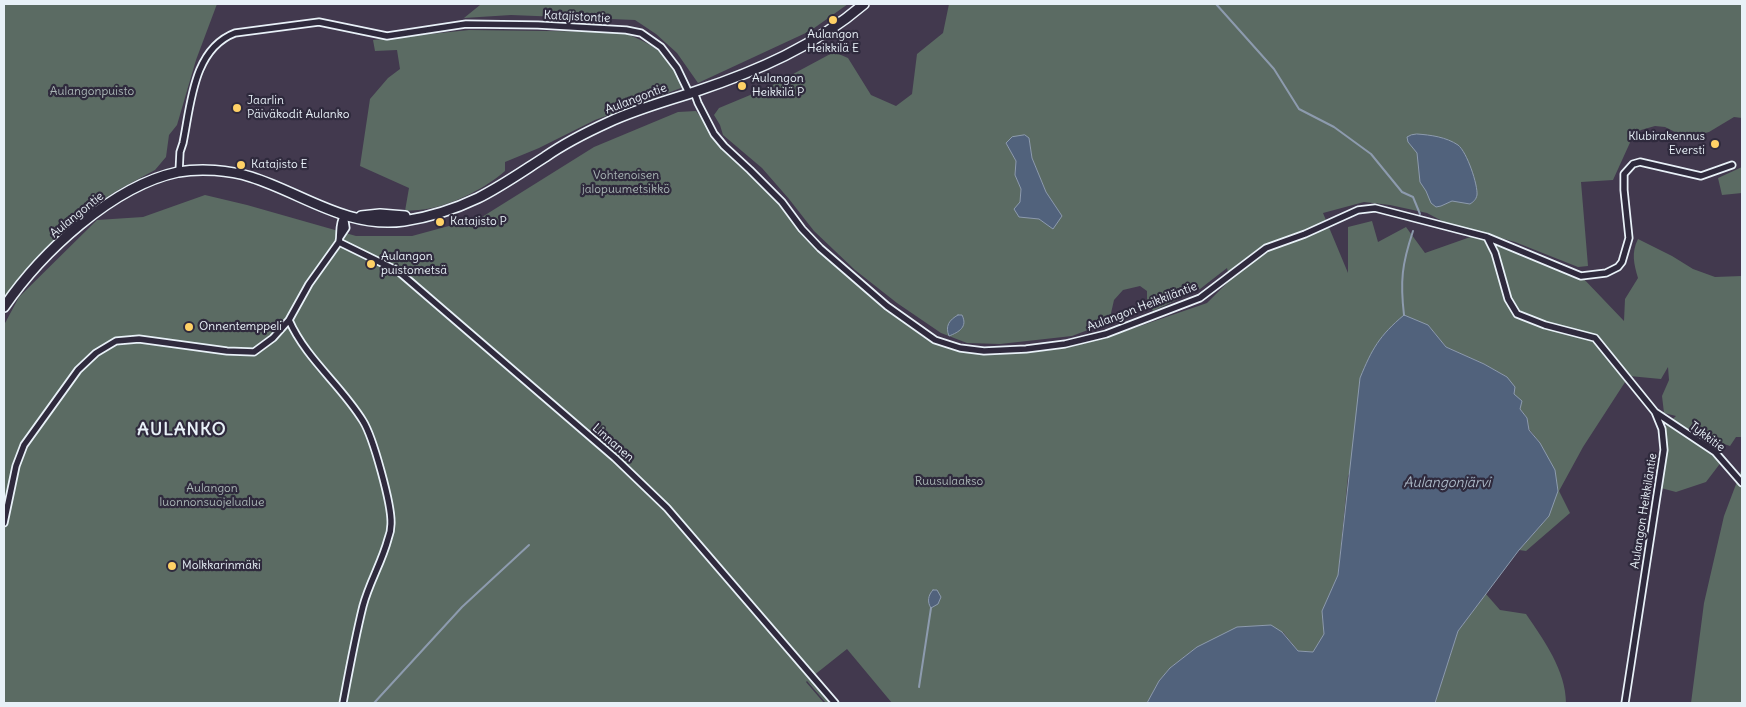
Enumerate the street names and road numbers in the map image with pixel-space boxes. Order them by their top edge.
street label: Katajistontie [543,8,611,26]
street label: Aulangontie [603,81,669,117]
street label: Aulangontie [47,189,107,241]
street label: Aulangon Heikkiläntie [1085,279,1199,335]
street label: Tykkitie [1687,419,1727,455]
street label: Linnanen [589,421,637,465]
street label: Aulangon Heikkiläntie [1628,452,1660,570]

